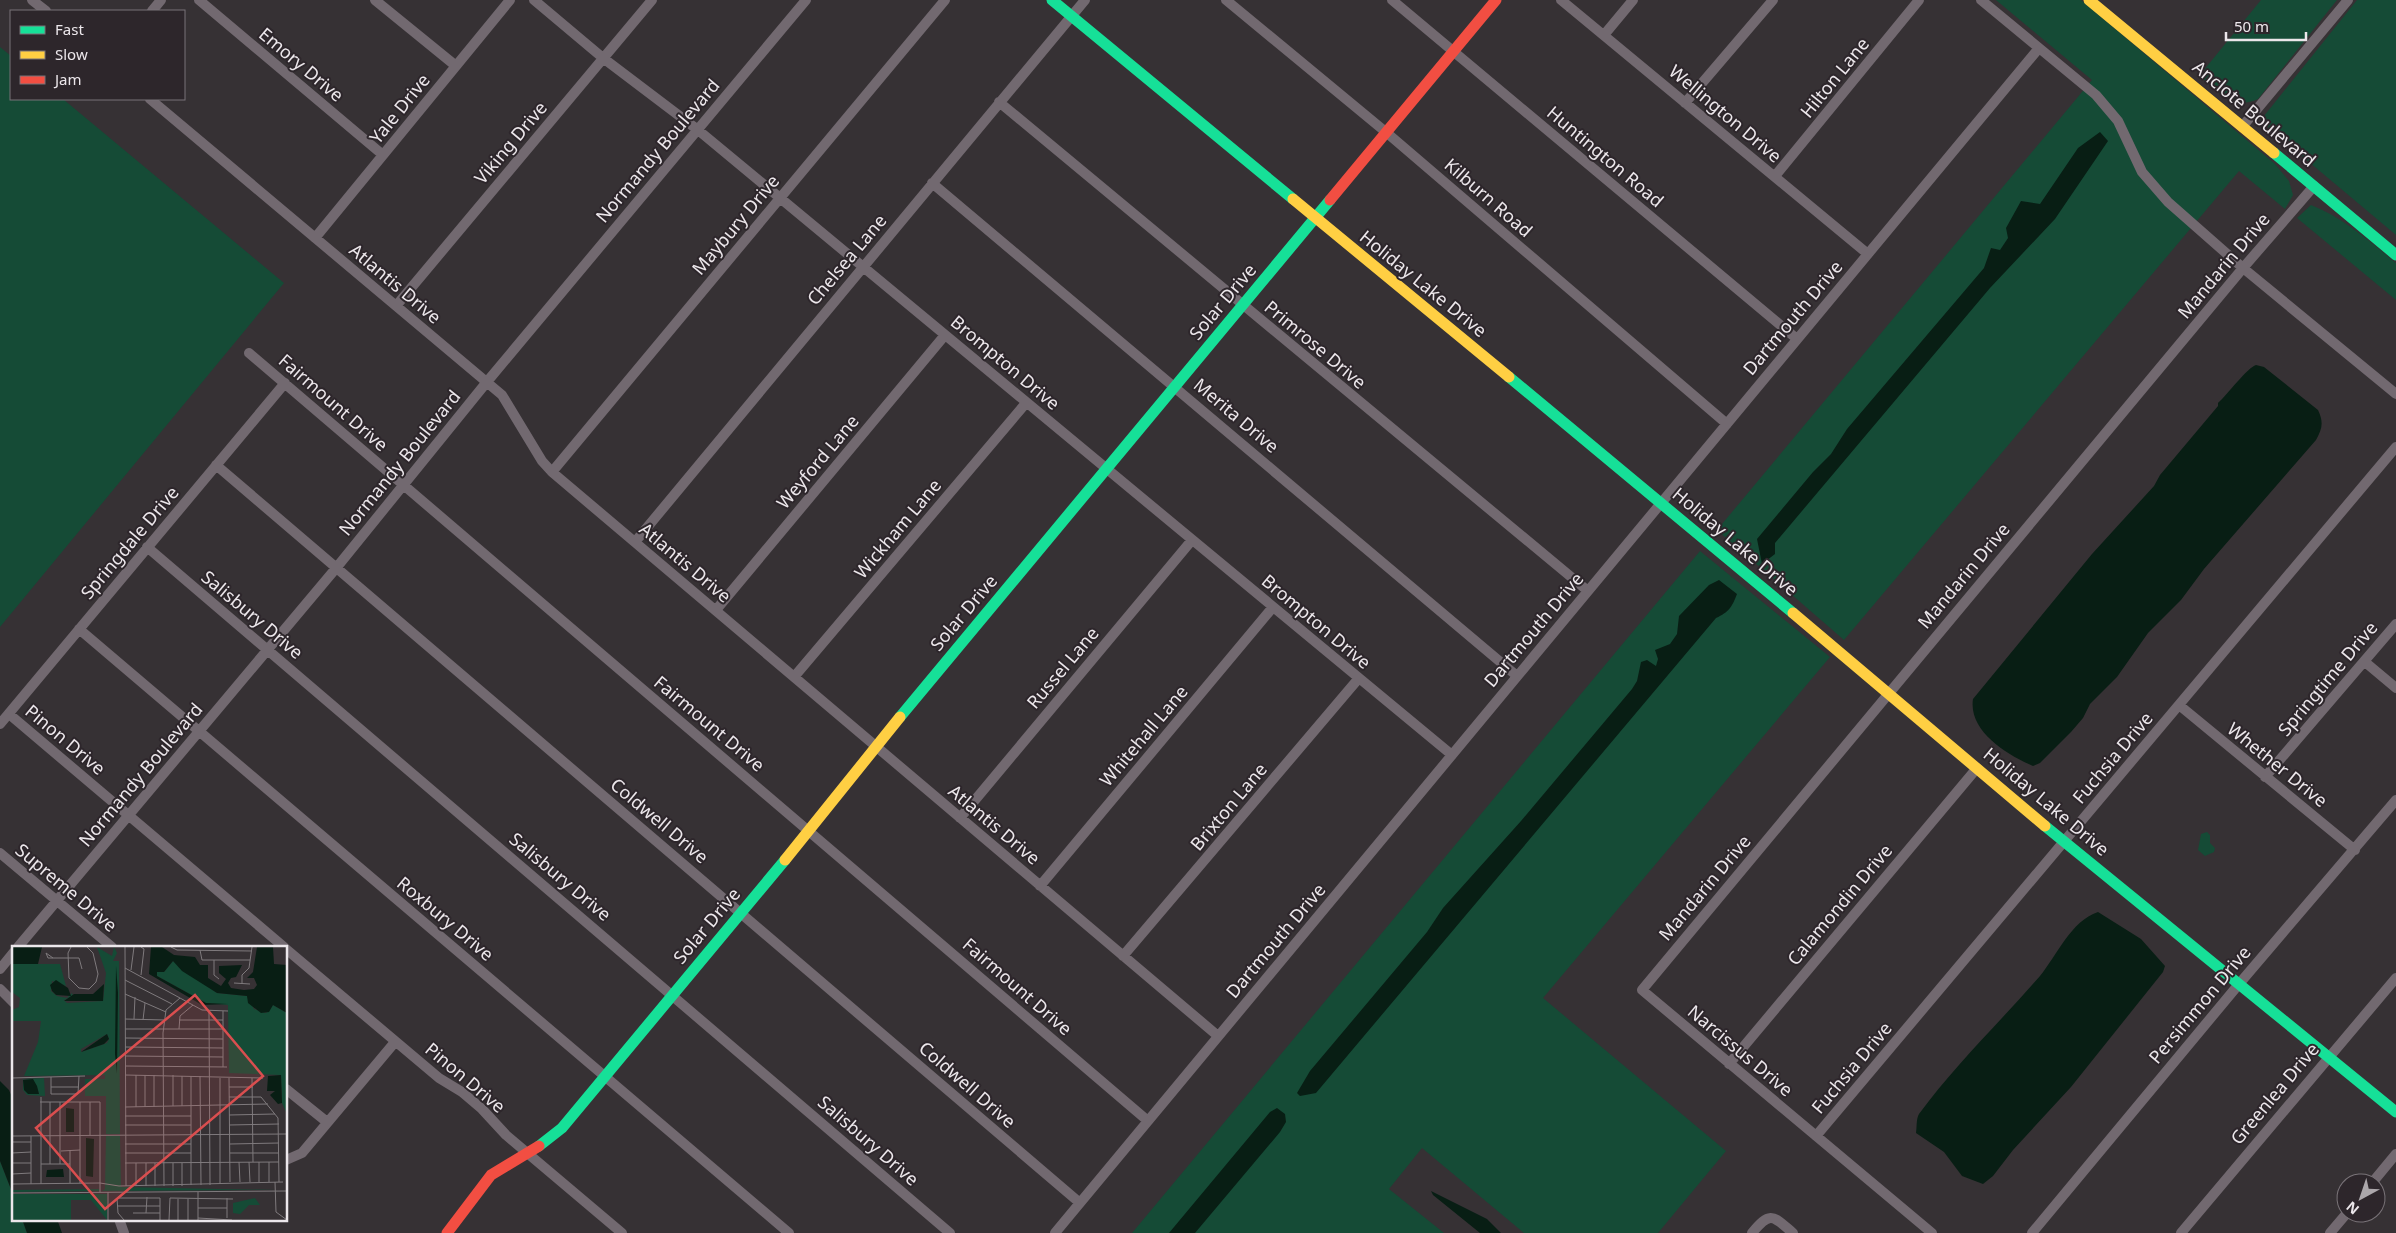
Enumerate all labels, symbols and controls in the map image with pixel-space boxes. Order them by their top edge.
legend [10,10,185,100]
scale bar [2226,10,2306,42]
text: 50 m [2234,16,2269,36]
text: Fast [55,19,84,39]
street label: Emory Drive [254,22,349,107]
street label: Hilton Lane [1794,32,1874,122]
text: Slow [55,44,88,64]
street label: Anclote Boulevard [2188,55,2321,172]
street label: Wellington Drive [1664,59,1787,168]
street label: Yale Drive [364,68,435,148]
text: Jam [53,69,82,89]
street label: Normandy Boulevard [590,73,724,227]
street label: Viking Drive [469,96,552,189]
street label: Huntington Road [1542,100,1669,212]
street label: Kilburn Road [1440,152,1538,242]
street label: Maybury Drive [686,169,784,279]
street label: Mandarin Drive [2172,207,2275,323]
street label: Chelsea Lane [801,209,891,310]
street label: Holiday Lake Drive [1355,224,1492,342]
street label: Atlantis Drive [345,238,447,329]
street label: Dartmouth Drive [1737,255,1847,380]
street label: Solar Drive [1183,258,1261,344]
street label: Primrose Drive [1260,295,1372,394]
street label: Brompton Drive [946,310,1065,415]
street label: Fairmount Drive [274,348,393,456]
street label: Merita Drive [1189,373,1284,458]
street label: Normandy Boulevard [333,385,465,540]
street label: Weyford Lane [771,409,864,514]
street label: Wickham Lane [848,473,946,583]
street label: Springdale Drive [75,481,184,604]
street label: Holiday Lake Drive [1668,482,1804,601]
street label: Atlantis Drive [635,517,737,608]
street label: Mandarin Drive [1912,517,2015,633]
street label: Salisbury Drive [197,565,309,664]
street label: Dartmouth Drive [1478,567,1588,692]
street label: Solar Drive [924,569,1002,655]
street label: Brompton Drive [1257,569,1376,674]
street label: Springtime Drive [2272,616,2382,741]
street label: Russel Lane [1021,621,1104,713]
street label: Fairmount Drive [649,670,770,777]
street label: Whitehall Lane [1094,680,1193,791]
street label: Normandy Boulevard [73,697,207,851]
street label: Pinon Drive [20,699,111,780]
street label: Fuchsia Drive [2067,706,2158,808]
street label: Whether Drive [2223,716,2333,812]
street label: Holiday Lake Drive [1979,742,2115,861]
street label: Brixton Lane [1185,758,1272,855]
street label: Coldwell Drive [606,772,714,868]
street label: Atlantis Drive [944,779,1046,870]
street label: Salisbury Drive [505,827,617,926]
street label: Mandarin Drive [1653,829,1756,945]
street label: Supreme Drive [11,838,122,937]
street label: Calamondin Drive [1781,839,1897,970]
street label: Roxbury Drive [392,871,499,966]
street label: Dartmouth Drive [1220,878,1330,1003]
street label: Solar Drive [667,882,745,968]
street label: Fairmount Drive [958,932,1077,1040]
street label: Persimmon Drive [2143,940,2256,1068]
inset map [12,946,288,1220]
street label: Narcissus Drive [1683,999,1798,1101]
street label: Fuchsia Drive [1806,1016,1897,1118]
street label: Coldwell Drive [914,1036,1021,1133]
street label: Pinon Drive [420,1037,511,1118]
street label: Greenlea Drive [2225,1037,2324,1149]
street label: Salisbury Drive [813,1090,924,1191]
north arrow [2336,1173,2386,1223]
text: N [2342,1197,2363,1219]

